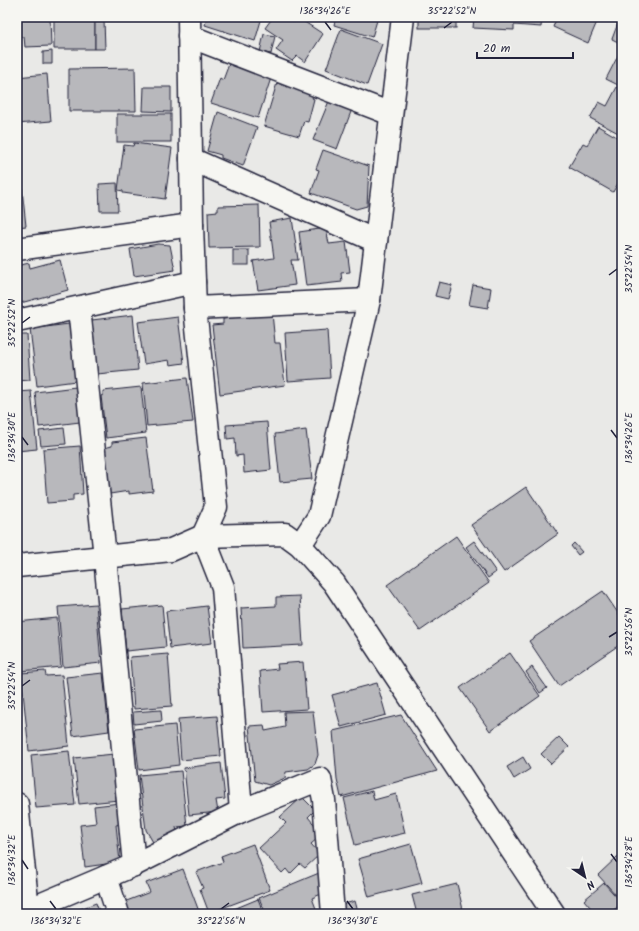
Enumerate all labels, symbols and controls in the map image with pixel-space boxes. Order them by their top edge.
text: 136°34'26"E [300,3,352,19]
text: 35°22'52"N [428,3,477,19]
scale bar [477,34,573,60]
text: 20 m [483,39,511,58]
text: 35°22'54"N [621,245,637,293]
text: 35°22'52"N [4,298,20,347]
text: 136°34'30"E [4,411,20,462]
text: 136°34'26"E [621,411,637,464]
text: 35°22'56"N [621,608,637,656]
text: 35°22'54"N [4,662,20,710]
text: 136°34'32"E [4,833,20,886]
text: 136°34'28"E [621,835,637,888]
north arrow [565,857,605,897]
text: N [582,875,598,894]
text: 136°34'32"E [30,913,83,929]
text: 35°22'56"N [197,913,245,929]
text: 136°34'30"E [328,913,379,929]

